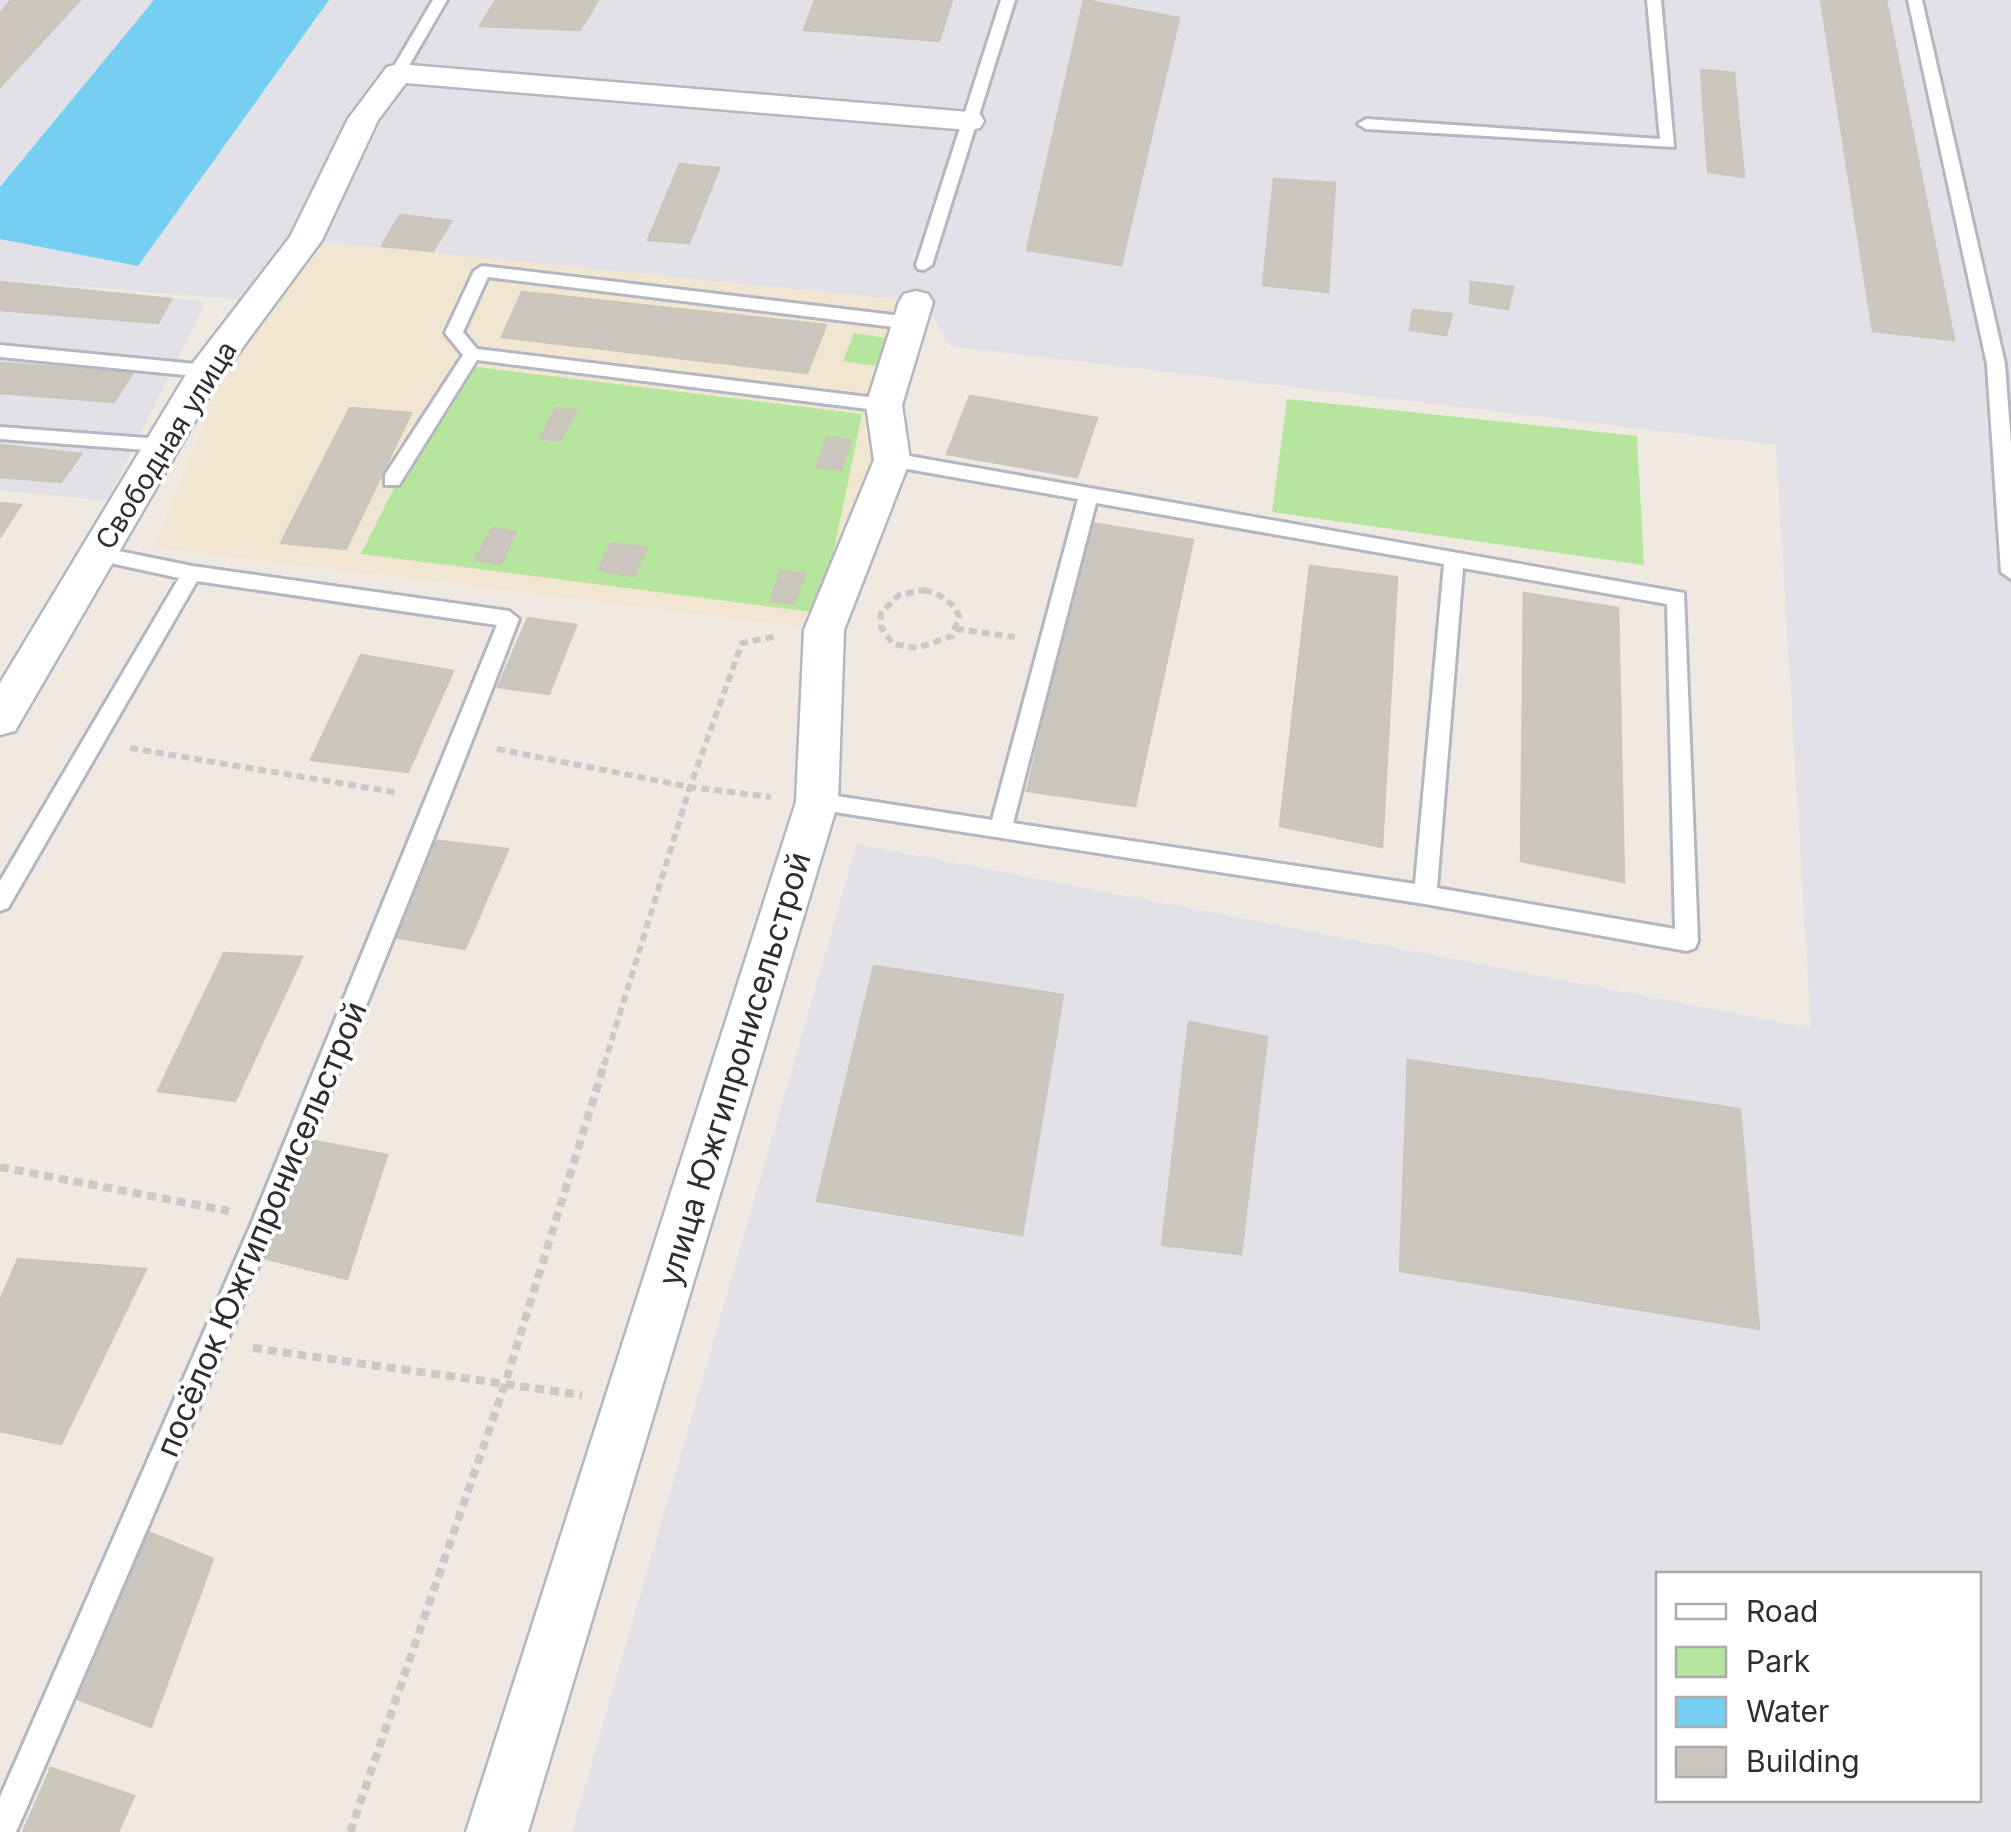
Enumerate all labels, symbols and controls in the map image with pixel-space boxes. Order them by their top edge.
street label: Свободная улица [88,335,244,555]
street label: улица Южгипронисельстрой [649,847,819,1291]
street label: посёлок Южгипронисельстрой [147,996,375,1462]
legend [1656,1572,1981,1802]
text: Road [1746,1593,1818,1629]
text: Park [1746,1643,1811,1679]
text: Water [1746,1693,1829,1729]
text: Building [1746,1743,1860,1779]

